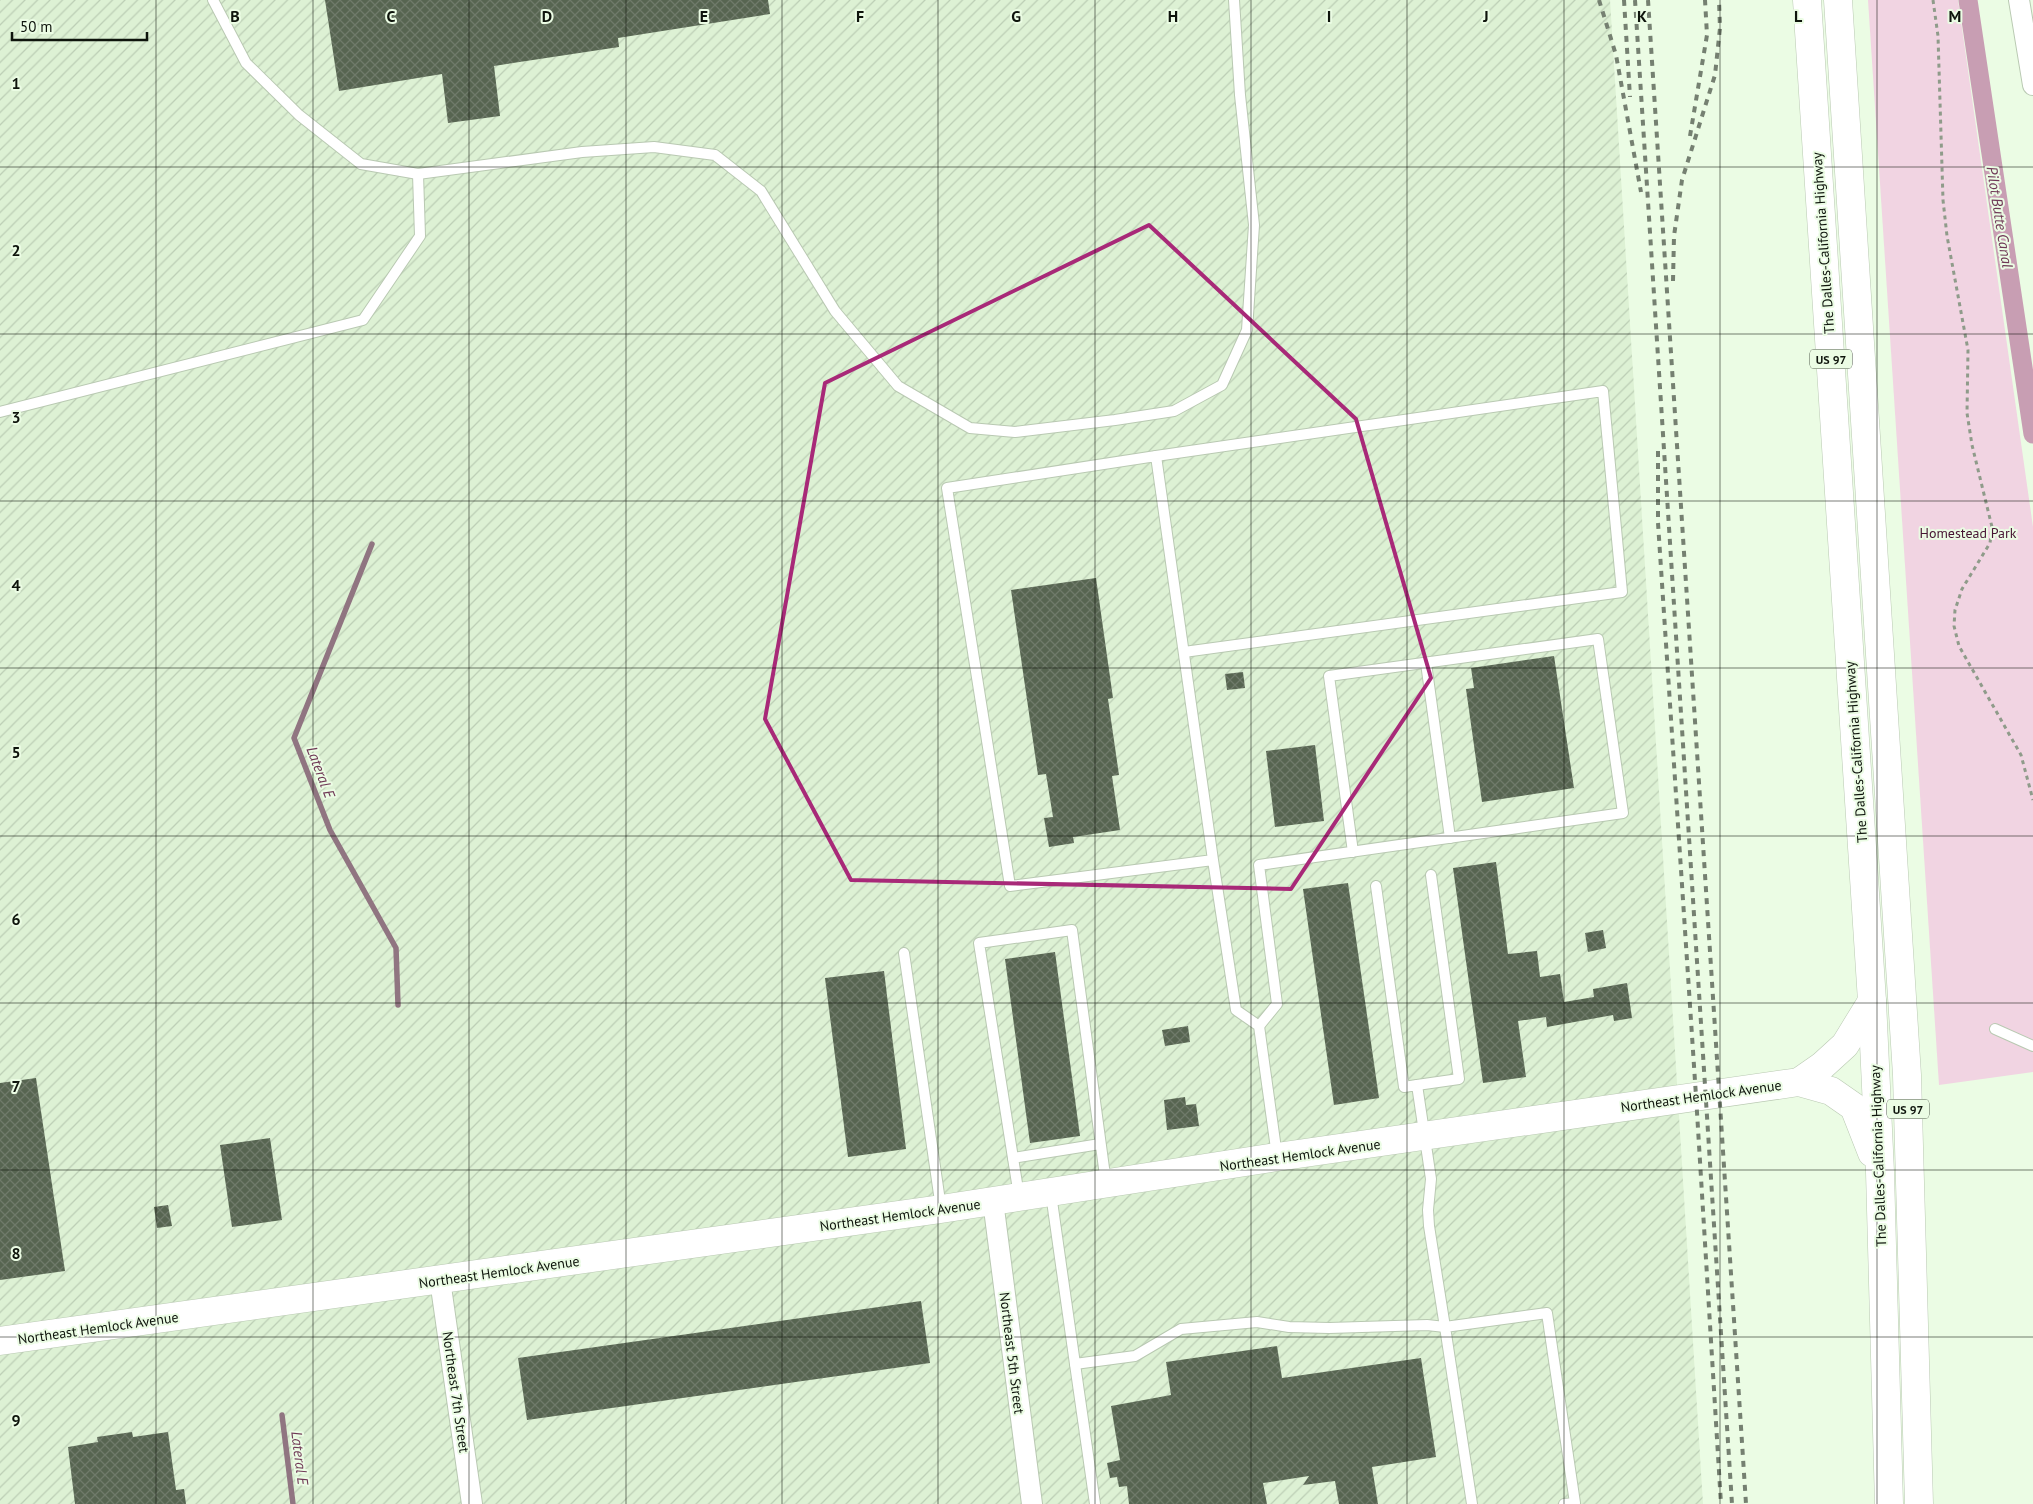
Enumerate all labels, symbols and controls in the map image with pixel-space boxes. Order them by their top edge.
text: B [230,6,240,26]
text: C [387,6,396,26]
text: D [542,6,552,26]
text: E [700,6,708,26]
text: F [856,6,864,26]
text: G [1011,6,1021,26]
text: H [1168,6,1178,26]
text: I [1327,6,1331,26]
text: J [1482,6,1489,26]
text: K [1637,6,1647,26]
text: L [1794,6,1803,26]
text: M [1949,6,1961,26]
scale bar [12,10,148,42]
text: 50 m [20,17,53,36]
text: 1 [11,73,21,93]
street label: The Dalles-California Highway [1808,151,1838,334]
water label: Pilot Butte Canal [1983,165,2017,269]
text: 2 [11,240,21,260]
road number: US 97 [1810,349,1852,368]
text: 3 [11,407,21,427]
park label: Homestead Park [1920,524,2017,542]
text: 4 [11,575,21,595]
street label: The Dalles-California Highway [1841,660,1871,843]
text: 5 [11,742,21,762]
water label: Lateral E [303,744,340,802]
text: 6 [11,909,21,929]
street label: The Dalles-California Highway [1866,1064,1890,1247]
text: 7 [11,1076,21,1096]
street label: Northeast Hemlock Avenue [1620,1076,1782,1116]
road number: US 97 [1887,1100,1929,1118]
street label: Northeast Hemlock Avenue [1219,1135,1381,1175]
street label: Northeast Hemlock Avenue [819,1195,981,1235]
text: 8 [11,1243,21,1263]
street label: Northeast Hemlock Avenue [418,1252,580,1292]
street label: Northeast 5th Street [996,1291,1028,1415]
street label: Northeast Hemlock Avenue [17,1308,179,1348]
street label: Northeast 7th Street [439,1330,473,1454]
text: 9 [11,1410,21,1430]
water label: Lateral E [287,1430,313,1487]

